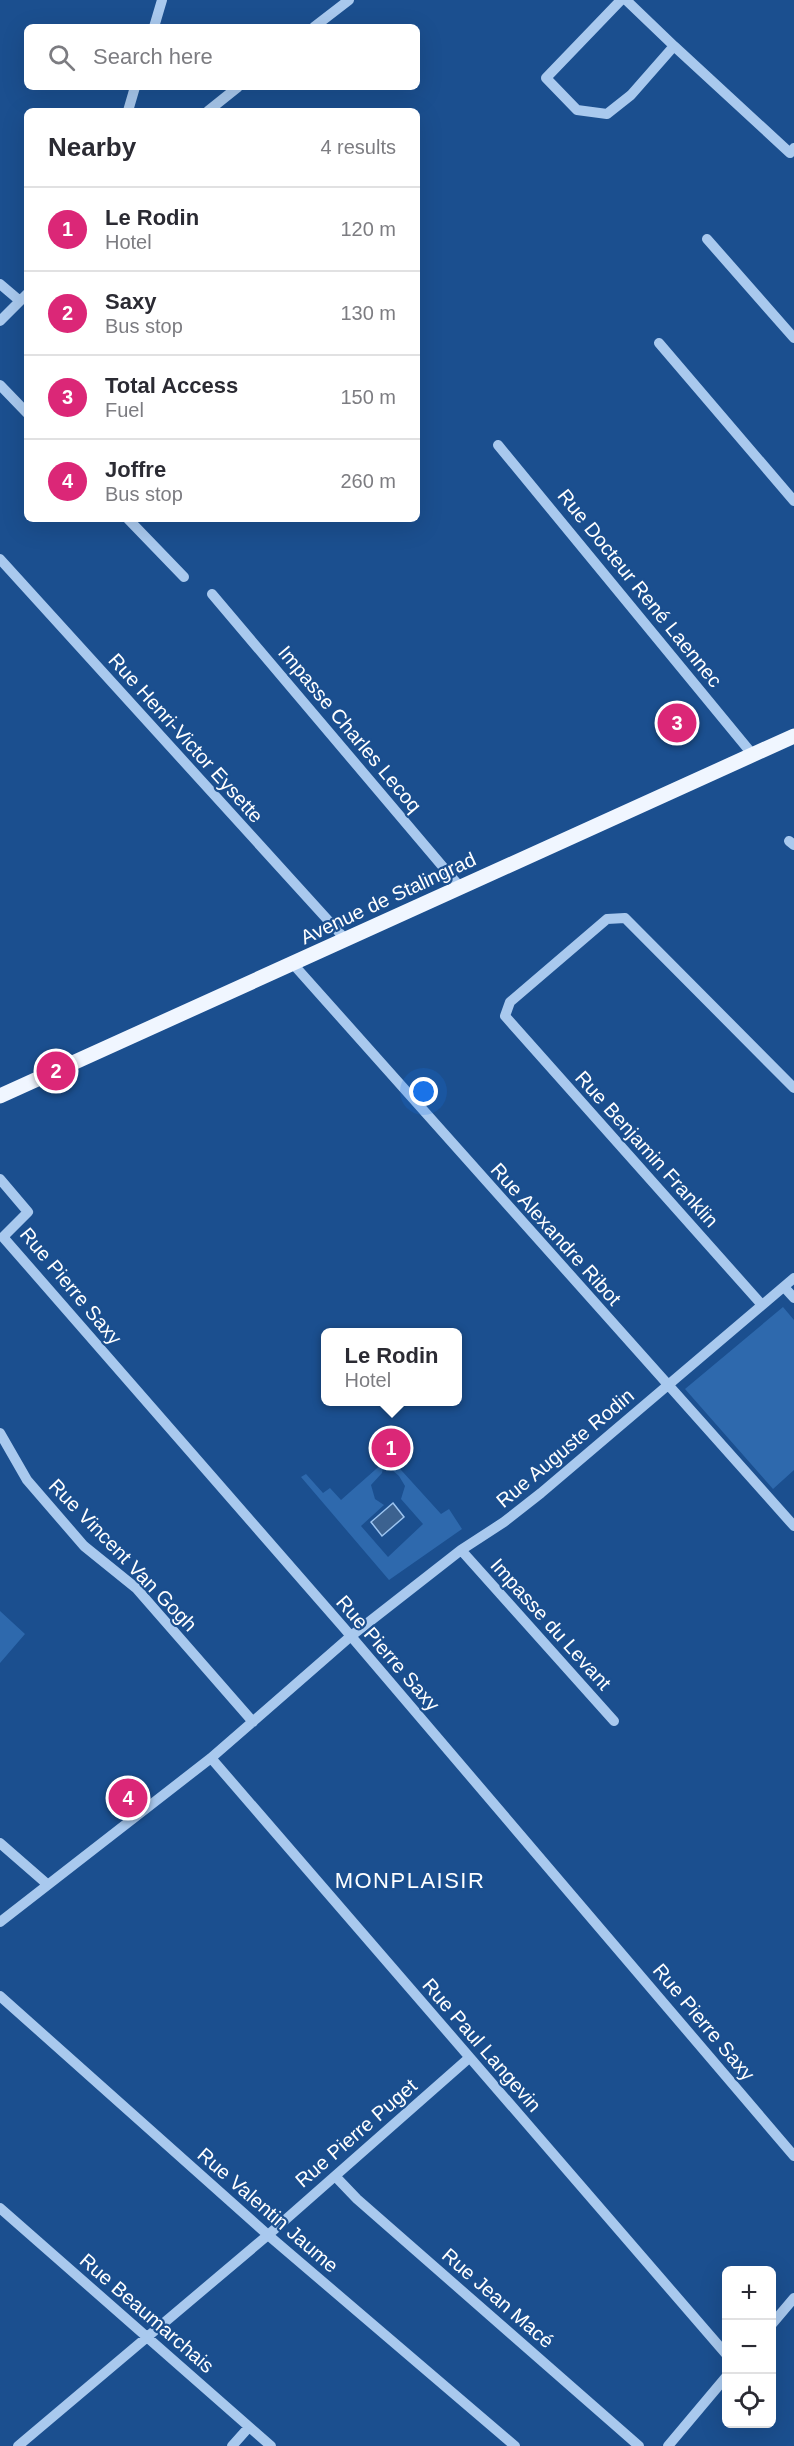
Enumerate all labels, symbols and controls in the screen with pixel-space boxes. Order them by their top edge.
search box [24,24,420,90]
icon: search [45,41,78,74]
text: Search here [93,44,213,69]
text: Nearby [48,132,136,162]
text: 4 results [320,136,396,158]
text: Le Rodin [105,205,199,230]
text: 1 [62,218,73,240]
text: 120 m [340,218,396,240]
text: Hotel [105,231,152,253]
text: Saxy [105,289,156,314]
text: 2 [62,302,73,324]
text: 130 m [340,302,396,324]
text: Bus stop [105,315,183,337]
text: Total Access [105,373,238,398]
text: 3 [62,386,73,408]
text: 150 m [340,386,396,408]
text: Fuel [105,399,144,421]
text: Joffre [105,457,166,482]
text: 4 [62,470,73,492]
text: 260 m [340,470,396,492]
text: Bus stop [105,483,183,505]
street label: Rue Docteur René Laennec [553,485,727,691]
street label: Impasse Charles Lecoq [274,641,426,817]
street label: Rue Henri-Victor Eysette [104,649,268,827]
pin: 3 [658,700,696,746]
street label: Avenue de Stalingrad [297,848,479,948]
pin: 2 [36,1048,76,1094]
street label: Rue Benjamin Franklin [571,1066,723,1232]
your location [409,1077,438,1106]
street label: Rue Alexandre Ribot [486,1158,626,1310]
street label: Rue Pierre Saxy [16,1223,126,1349]
popup [321,1328,462,1406]
text: Le Rodin [344,1343,439,1368]
text: Hotel [344,1369,391,1391]
street label: Rue Auguste Rodin [492,1384,638,1512]
pin: 1 [372,1426,410,1470]
street label: Rue Vincent Van Gogh [45,1474,201,1636]
street label: Impasse du Levant [486,1554,616,1694]
street label: Rue Pierre Saxy [332,1591,444,1715]
pin: 4 [108,1776,148,1820]
district label: MONPLAISIR [335,1868,485,1893]
street label: Rue Pierre Saxy [649,1959,759,2085]
street label: Rue Paul Langevin [418,1974,546,2116]
street label: Rue Pierre Puget [291,2074,421,2192]
street label: Rue Valentin Jaume [193,2143,343,2277]
street label: Rue Jean Macé [438,2244,558,2352]
street label: Rue Beaumarchais [76,2249,218,2377]
map controls [722,2266,776,2428]
button: + [722,2266,776,2320]
button: − [722,2320,776,2374]
button: locate [722,2374,776,2428]

